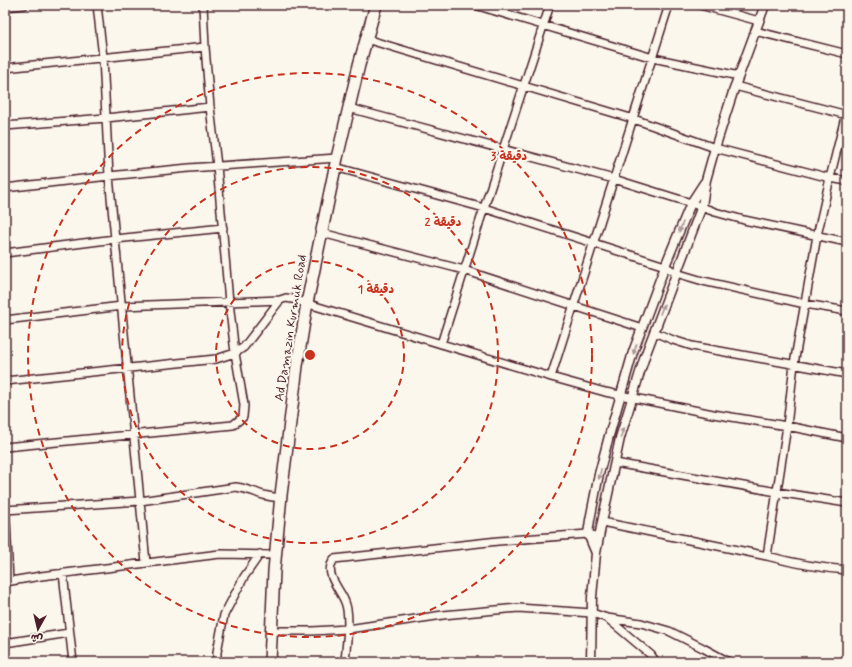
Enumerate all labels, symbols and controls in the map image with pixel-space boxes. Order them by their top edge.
text: 3 دقيقة [491,149,528,165]
text: 2 دقيقة [425,215,462,231]
one-way arrow [678,222,684,233]
street label: Ad Damazin Kurmuk Road [271,253,311,403]
text: 1 دقيقة [358,282,395,298]
one-way arrow [660,303,666,315]
one-way arrow [631,343,637,355]
centre of rings [303,348,317,362]
one-way arrow [619,426,625,438]
one-way arrow [596,468,602,480]
north arrow [18,609,58,649]
text: ش [30,630,44,646]

